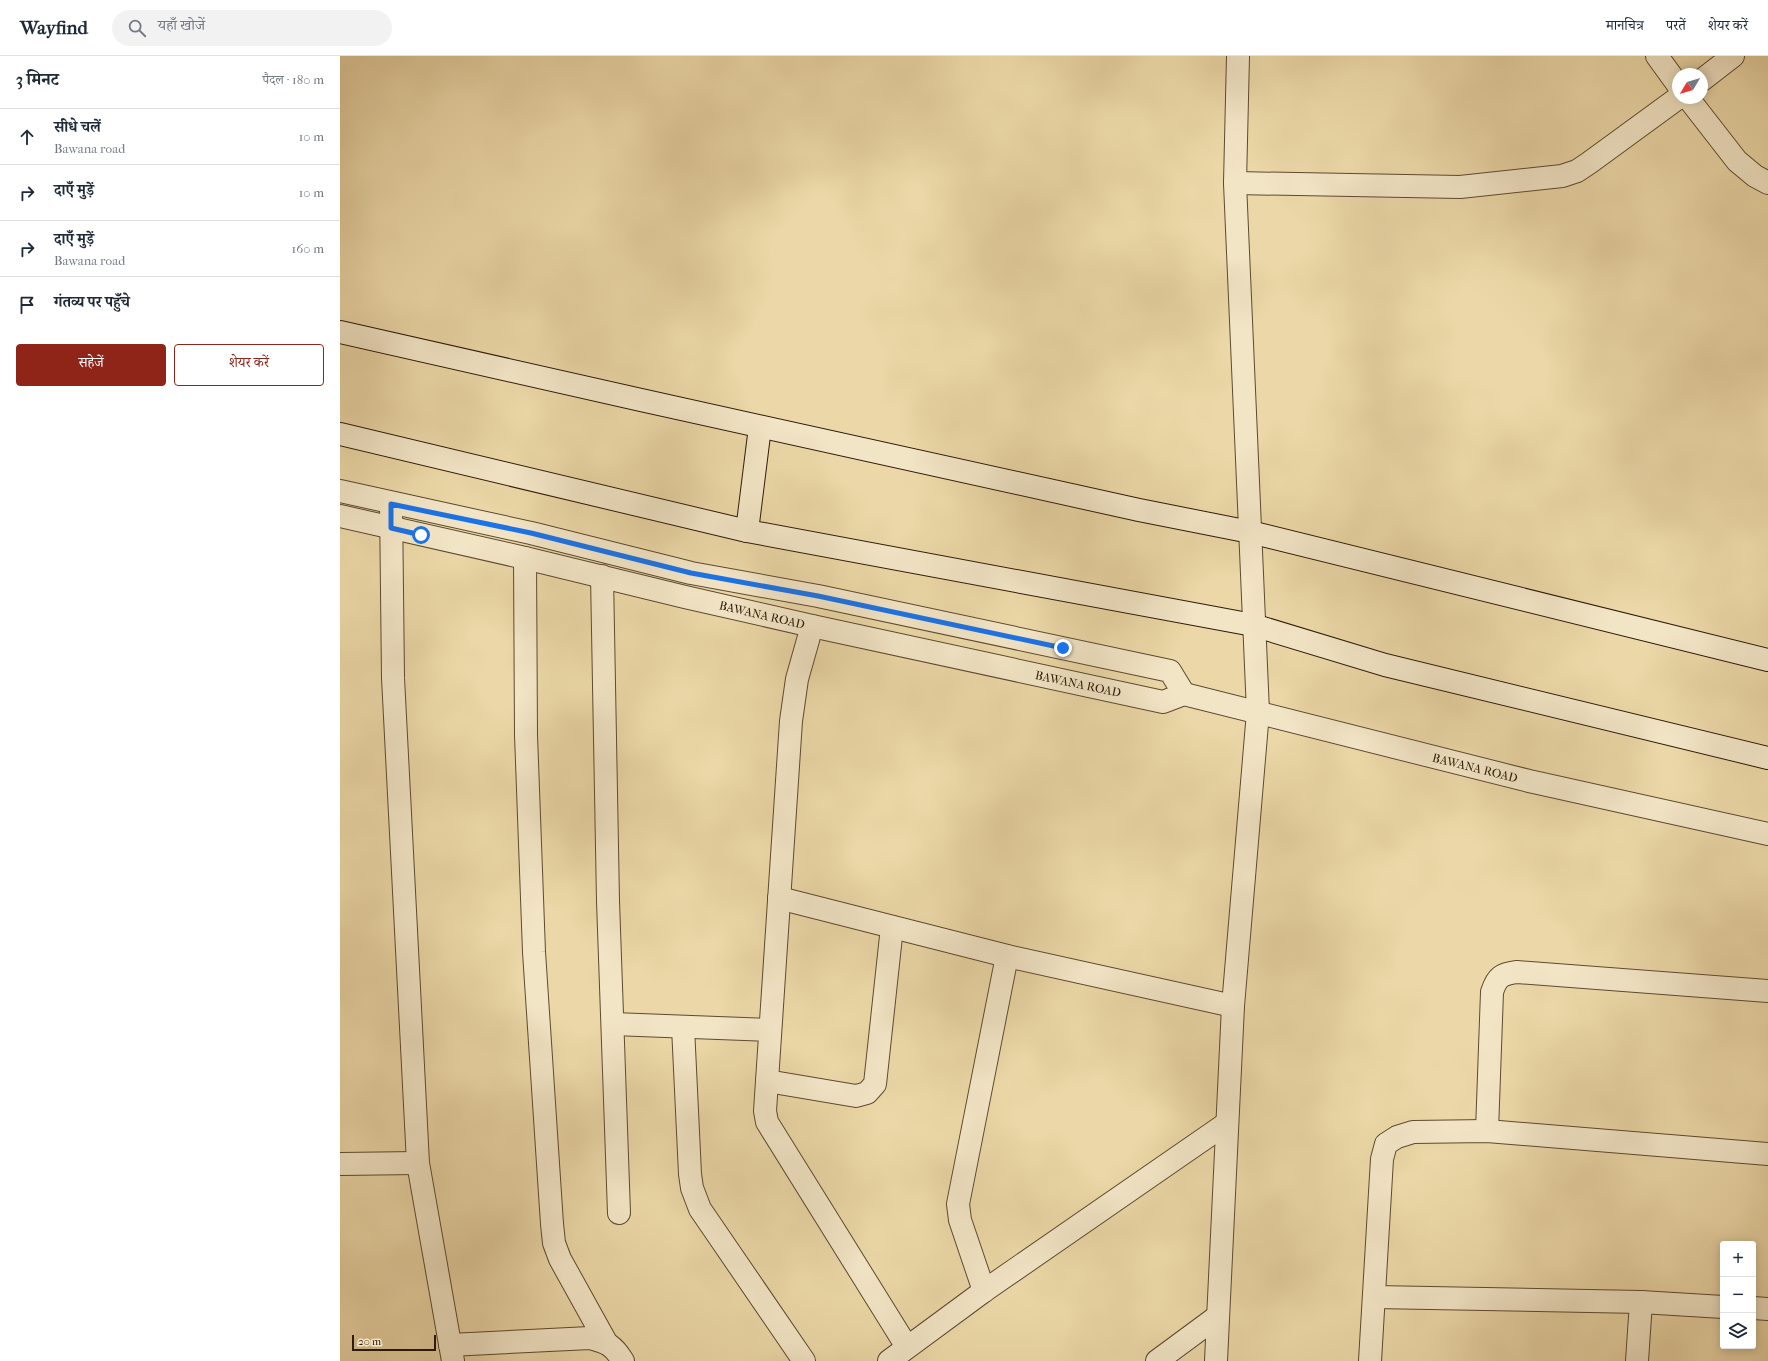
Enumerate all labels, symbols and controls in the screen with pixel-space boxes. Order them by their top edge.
search box [112,10,392,46]
text: यहाँ खोजें [158,16,205,34]
text: Wayfind [20,17,88,39]
icon: search [126,17,148,39]
text: मानचित्र [1606,17,1644,34]
text: परतें [1666,17,1686,34]
text: शेयर करें [1708,17,1748,34]
north arrow [1672,68,1708,104]
text: 3 मिनट [16,69,59,89]
text: पैदल · 180 m [263,72,324,87]
text: सीधे चलें [54,118,101,136]
icon: ahead [16,126,38,148]
text: 10 m [299,129,324,144]
text: Bawana road [54,141,125,156]
text: दाएँ मुड़ें [54,181,94,199]
icon: right [16,182,38,204]
text: 10 m [299,185,324,200]
text: दाएँ मुड़ें [54,230,94,248]
icon: right [16,238,38,260]
text: 160 m [292,241,324,256]
text: Bawana road [54,253,125,268]
text: गंतव्य पर पहुँचे [54,293,130,311]
icon: arrive [16,294,38,316]
button: सहेजें [16,344,166,386]
button: शेयर करें [174,344,324,386]
route start [412,526,430,544]
street label: BAWANA ROAD [718,598,806,632]
route end [1054,639,1072,657]
street label: BAWANA ROAD [1034,668,1122,700]
street label: BAWANA ROAD [1431,751,1519,785]
map controls [1720,1241,1756,1349]
button: + [1720,1241,1756,1277]
button: − [1720,1277,1756,1313]
button: layers [1720,1313,1756,1349]
scale bar [352,1333,436,1352]
text: 20 m [358,1335,381,1348]

